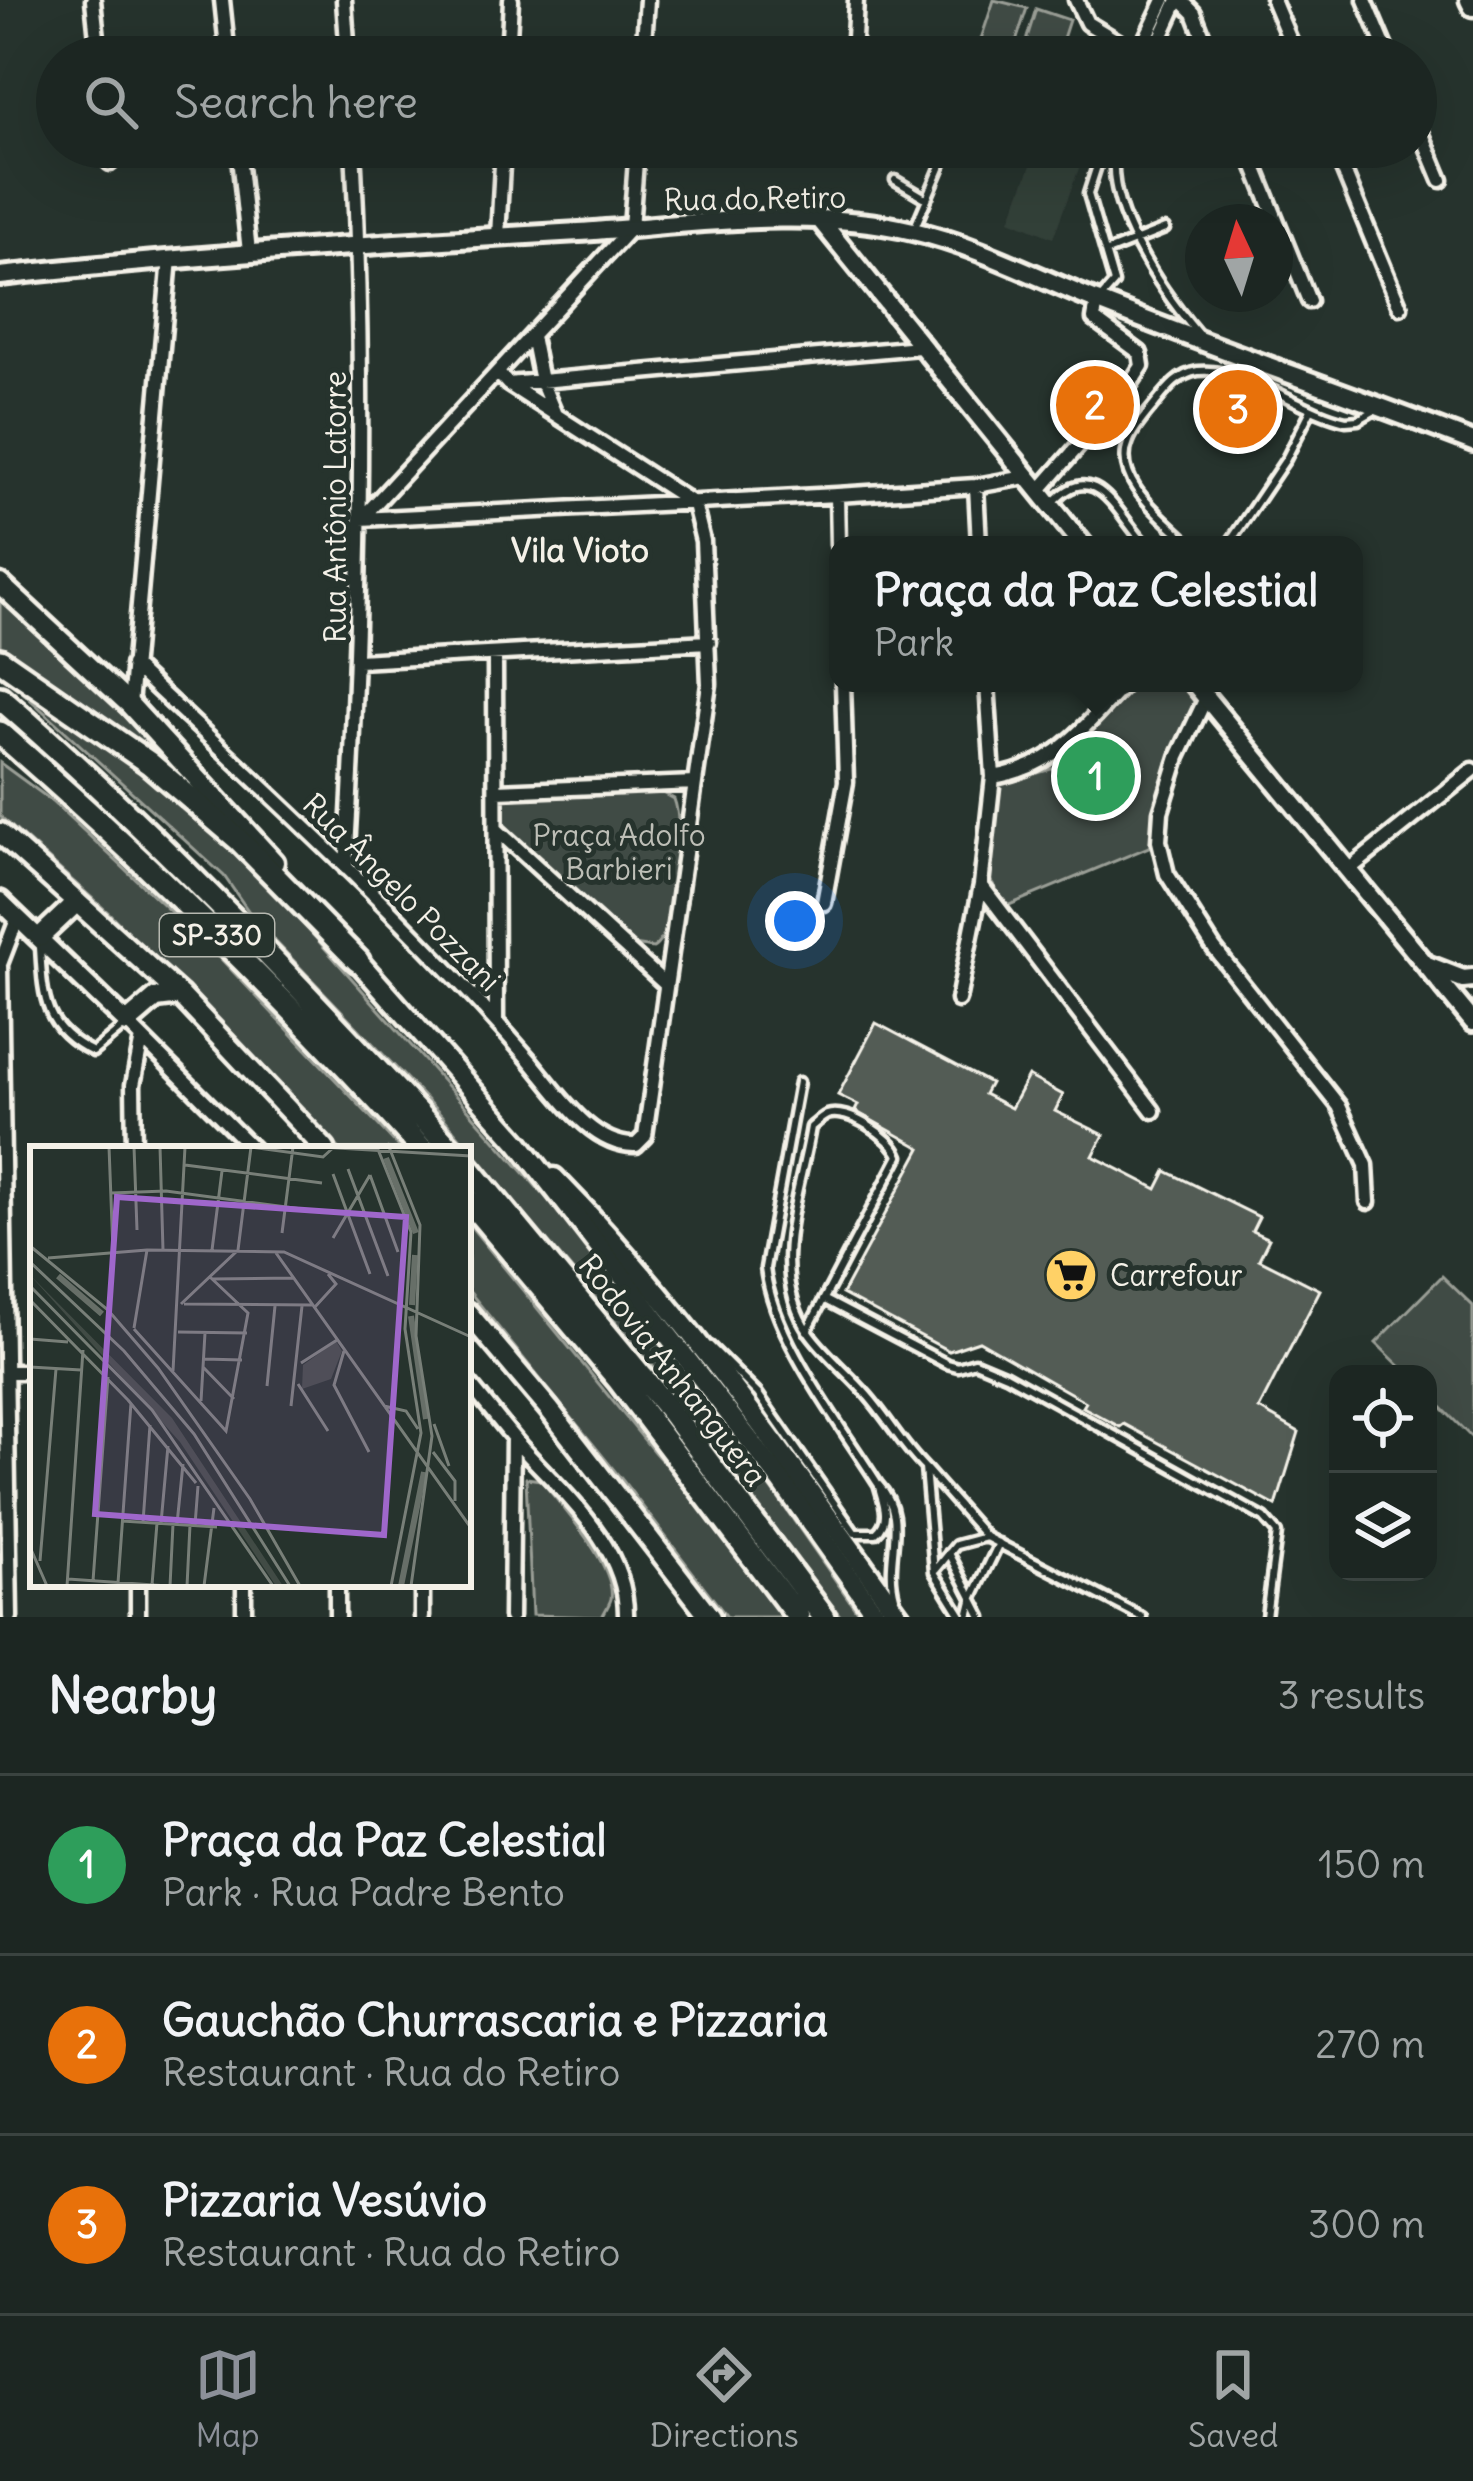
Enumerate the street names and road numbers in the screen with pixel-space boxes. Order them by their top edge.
street label: Rua do Retiro [663,177,847,219]
street label: Rua Antônio Latorre [316,371,354,643]
street label: Rua Ângelo Pozzani [295,784,510,999]
road number: SP-330 [160,914,274,956]
street label: Rodovia Anhanguera [571,1247,775,1493]

